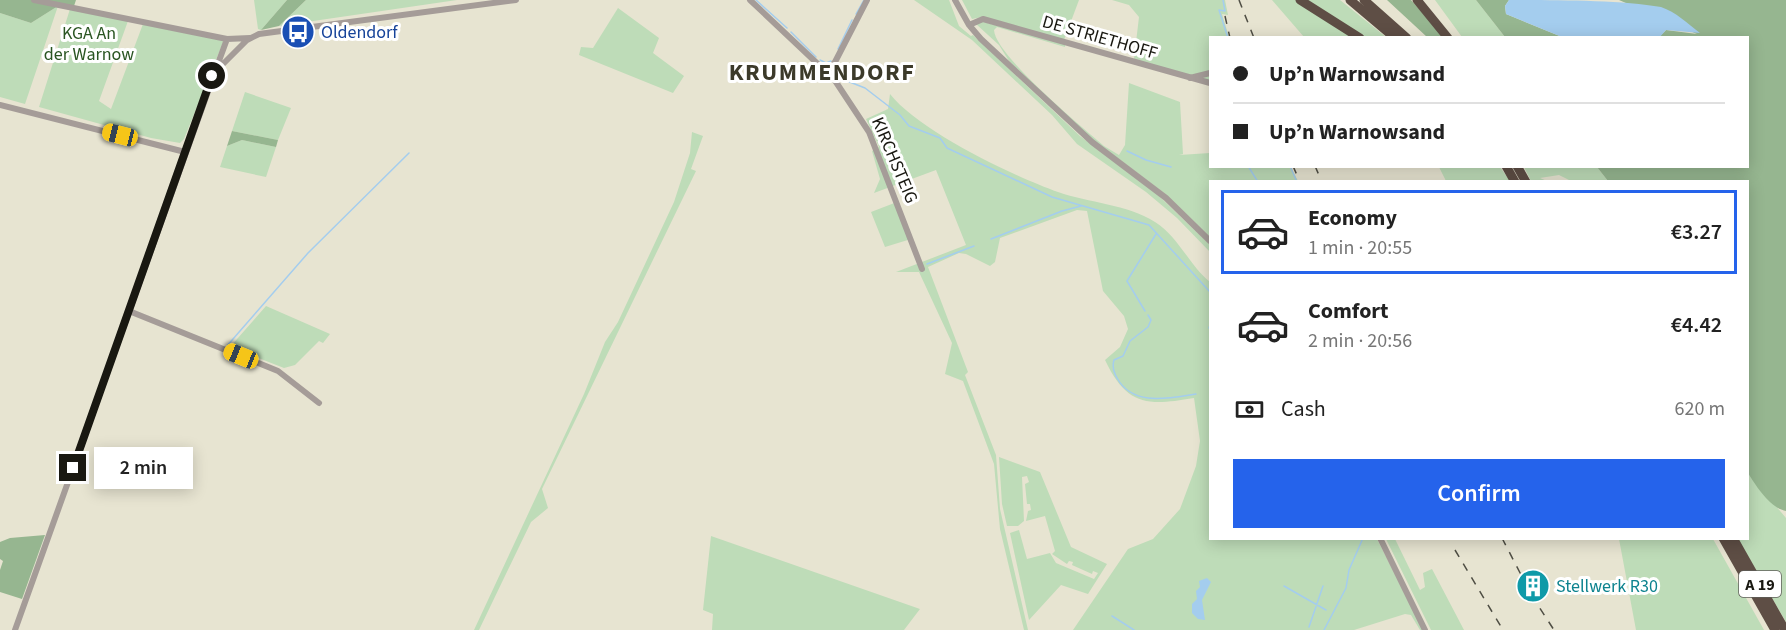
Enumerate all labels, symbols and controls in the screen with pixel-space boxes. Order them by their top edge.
street label: DE STRIETHOFF [1039,9,1160,66]
bus stop icon: Oldendorf [280,14,316,50]
place label: Oldendorf [321,20,398,45]
park label: KGA An der Warnow [44,21,134,67]
district label: KRUMMENDORF [729,55,915,90]
text: Up’n Warnowsand [1269,58,1445,90]
route start [198,62,225,89]
street label: KIRCHSTEIG [865,113,924,207]
text: Up’n Warnowsand [1269,116,1445,148]
car [100,122,140,148]
text: Economy [1308,202,1397,234]
icon: car [1236,205,1290,259]
text: €3.27 [1671,216,1722,248]
text: 1 min · 20:55 [1308,234,1412,262]
text: Comfort [1308,295,1389,327]
icon: car [1236,298,1290,352]
text: €4.42 [1671,309,1722,341]
text: 2 min · 20:56 [1308,327,1412,355]
car [221,341,261,371]
icon: cash [1233,393,1266,426]
text: Cash [1281,393,1326,425]
text: 620 m [1675,395,1725,423]
callout: 2 min [94,447,193,489]
route end [59,454,86,481]
text: 2 min [120,454,167,482]
button: Confirm [1233,459,1725,528]
building icon: Stellwerk R30 [1515,568,1551,604]
road number: A 19 [1739,571,1781,597]
place label: Stellwerk R30 [1556,574,1658,599]

